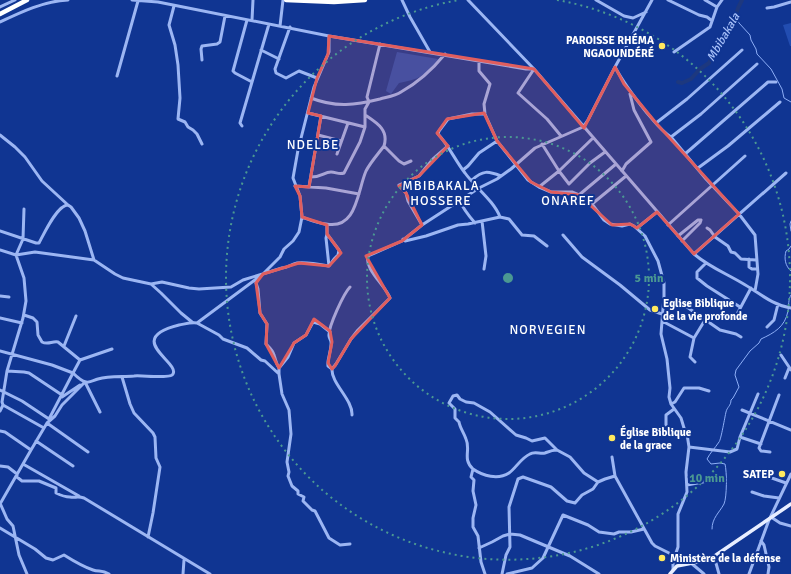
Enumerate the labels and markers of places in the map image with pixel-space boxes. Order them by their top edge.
place label: PAROISSE RHÉMA NGAOUNDÉRÉ [566,33,654,60]
marker: PAROISSE RHÉMA NGAOUNDÉRÉ [657,41,667,51]
centre of rings [501,271,515,285]
place label: Eglise Biblique de la vie profonde [663,297,748,323]
marker: Eglise Biblique de la vie profonde [650,304,660,314]
place label: Église Biblique de la grace [620,425,692,452]
marker: Église Biblique de la grace [607,433,617,443]
place label: SATEP [743,468,775,481]
marker: SATEP [777,469,787,479]
place label: Ministère de la défense [670,552,781,565]
marker: Ministère de la défense [657,553,667,563]

